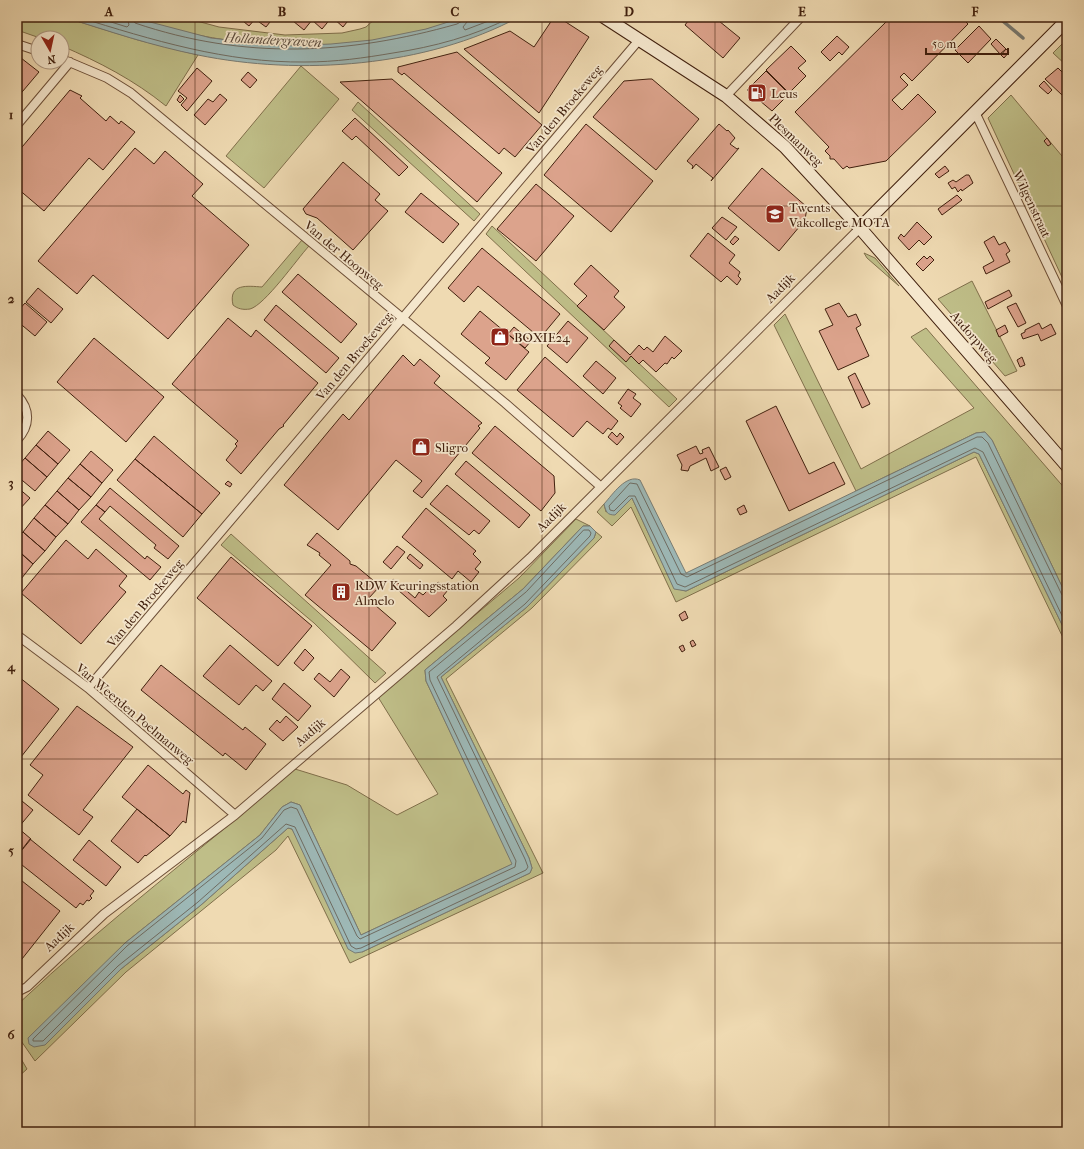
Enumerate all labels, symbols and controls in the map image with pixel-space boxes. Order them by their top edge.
text: A [104,4,114,19]
text: B [278,4,287,19]
text: C [451,4,460,19]
text: D [624,4,634,19]
text: E [798,4,806,19]
text: F [971,4,979,19]
water label: Hollandergraven [223,29,322,51]
north arrow [30,30,70,70]
scale bar [926,30,1008,56]
text: 50 m [932,37,956,51]
text: N [46,52,57,67]
street label: Van den Broekeweg [522,61,606,157]
fuel station icon: Leus [746,82,768,104]
place label: Leus [771,86,798,101]
text: 1 [9,107,14,122]
street label: Plesmanweg [766,110,827,170]
street label: Wilgenstraat [1009,167,1054,240]
place label: Twents Vakcollege MOTA [788,200,891,230]
school or university icon: Twents Vakcollege MOTA [764,203,786,225]
street label: Van der Hoopweg [301,217,387,293]
street label: Aadijk [762,270,798,306]
text: 2 [8,291,15,306]
street label: Aadorpweg [947,307,1001,367]
street label: Van den Broekeweg [312,308,396,404]
shop icon: BOXIE24 [489,326,511,348]
place label: BOXIE24 [514,330,570,345]
shop icon: Sligro [410,436,432,458]
place label: Sligro [435,440,469,455]
text: 3 [8,475,14,491]
street label: Aadijk [533,499,569,535]
street label: Van den Broekeweg [103,555,187,651]
place label: RDW Keuringsstation Almelo [354,578,480,608]
building icon: RDW Keuringsstation Almelo [330,581,352,603]
text: 4 [6,659,16,675]
street label: Van Weerden Poelmanweg [72,660,198,768]
street label: Aadijk [291,715,328,750]
text: 5 [8,843,14,858]
street label: Aadijk [40,919,77,955]
text: 6 [7,1027,15,1042]

